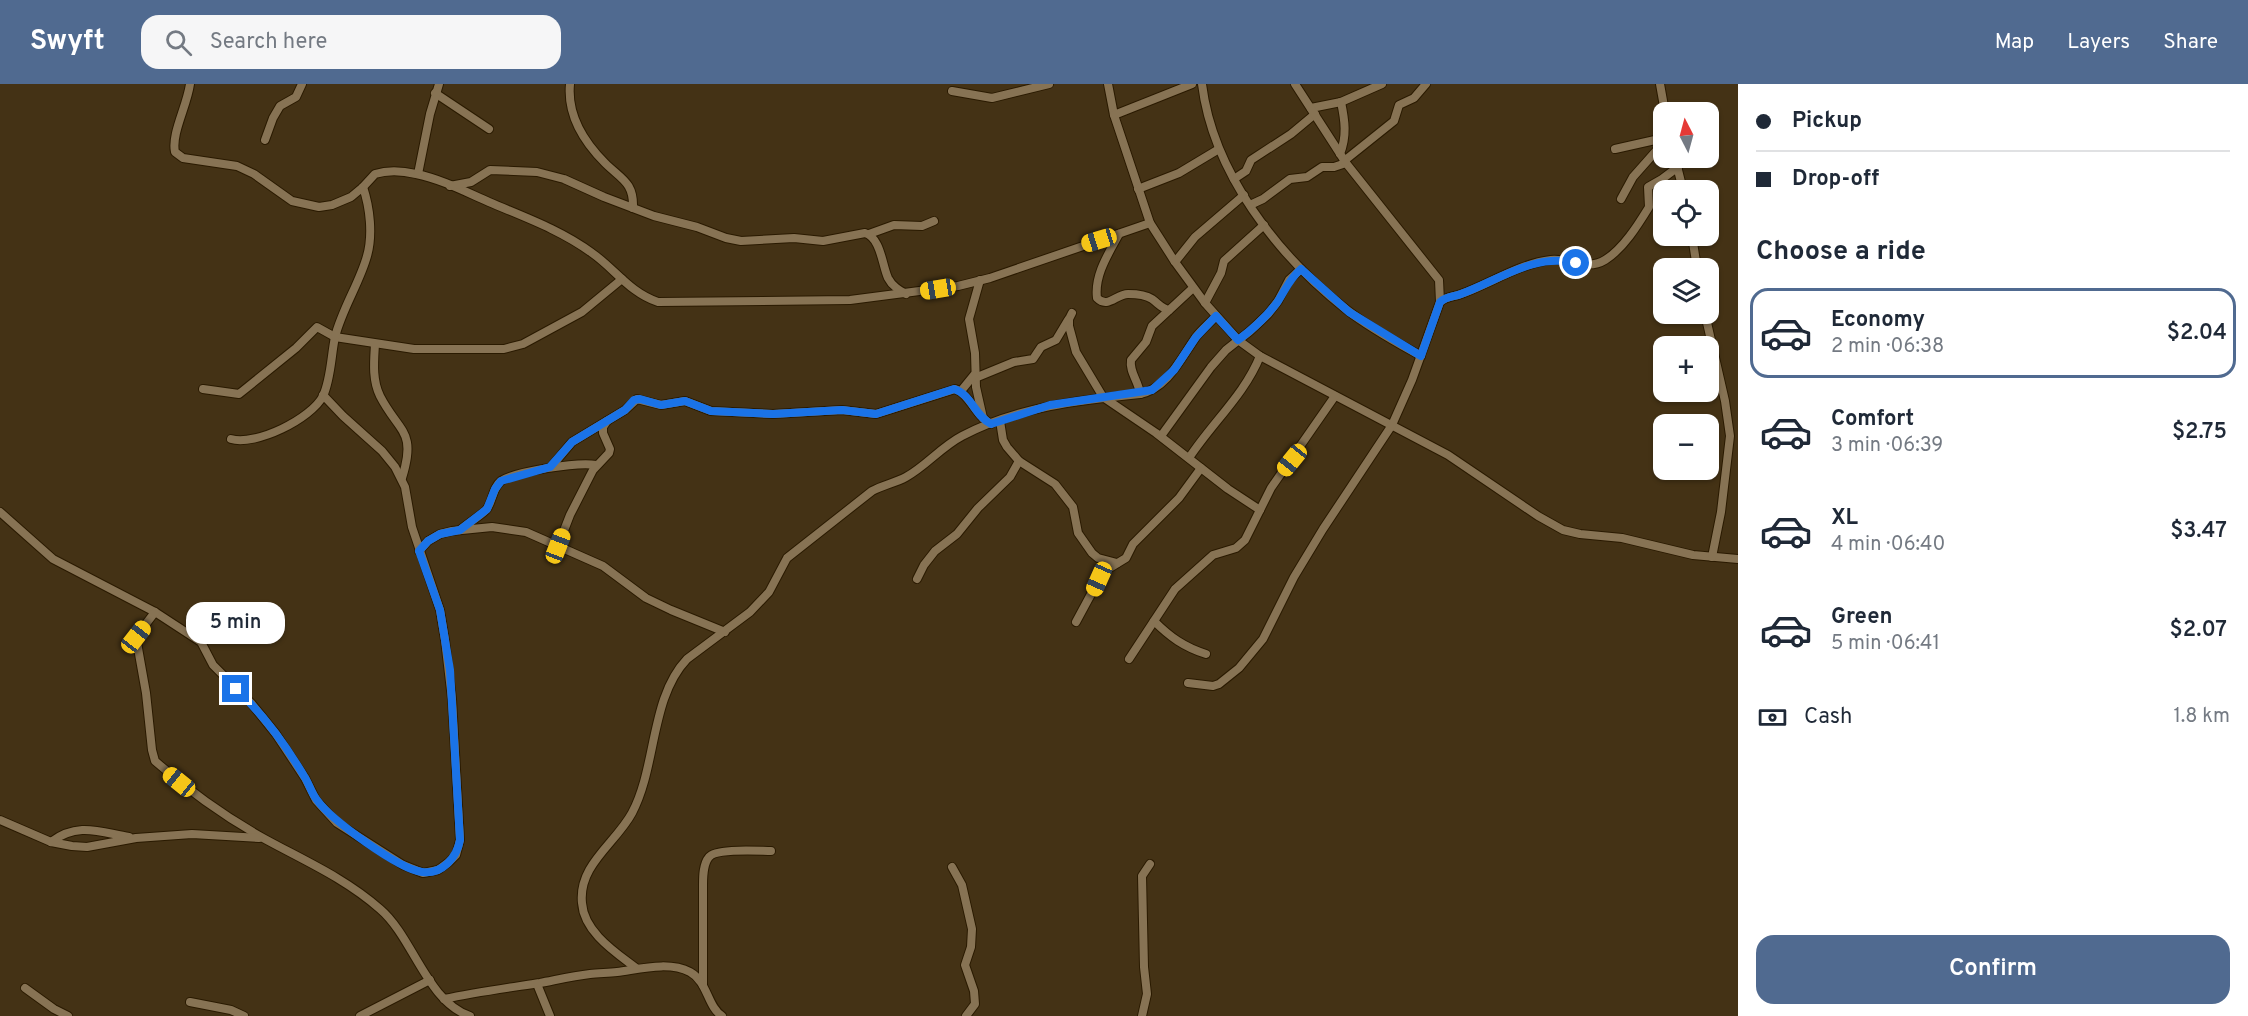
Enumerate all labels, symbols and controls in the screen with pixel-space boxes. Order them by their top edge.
search box [141,15,561,69]
text: Swyft [30,24,105,60]
icon: search [162,26,195,59]
text: Search here [210,29,327,56]
text: Map [1995,29,2034,56]
text: Layers [2067,29,2130,56]
text: Share [2163,29,2218,56]
north arrow [1653,102,1719,168]
map controls [1653,102,1719,480]
text: Pickup [1792,108,1862,135]
text: Drop-off [1792,166,1879,193]
button: locate [1653,180,1719,246]
car [1079,226,1119,254]
text: Choose a ride [1756,235,1926,269]
route start [1562,249,1589,276]
button: layers [1653,258,1719,324]
car [919,277,957,301]
icon: car [1759,306,1813,360]
text: Economy [1831,307,1925,334]
text: $2.04 [2167,320,2227,347]
text: 2 min · 06:38 [1831,334,1944,360]
button: + [1653,336,1719,402]
icon: car [1759,405,1813,459]
text: Comfort [1831,406,1914,433]
button: − [1653,414,1719,480]
text: $2.75 [2172,419,2227,446]
text: 3 min · 06:39 [1831,433,1943,459]
car [1274,440,1310,480]
icon: car [1759,504,1813,558]
text: XL [1831,505,1858,532]
text: $3.47 [2170,518,2227,545]
car [543,526,573,566]
text: 4 min · 06:40 [1831,532,1945,558]
car [1083,559,1115,599]
callout: 5 min [186,602,286,644]
icon: car [1759,603,1813,657]
text: Green [1831,604,1893,631]
text: 5 min [210,610,261,636]
car [118,617,154,657]
text: $2.07 [2170,617,2227,644]
text: 5 min · 06:41 [1831,631,1940,657]
route end [222,675,249,702]
icon: cash [1756,701,1789,734]
text: Cash [1804,704,1853,731]
text: 1.8 km [2174,704,2230,730]
car [159,764,199,800]
button: Confirm [1756,935,2230,1004]

